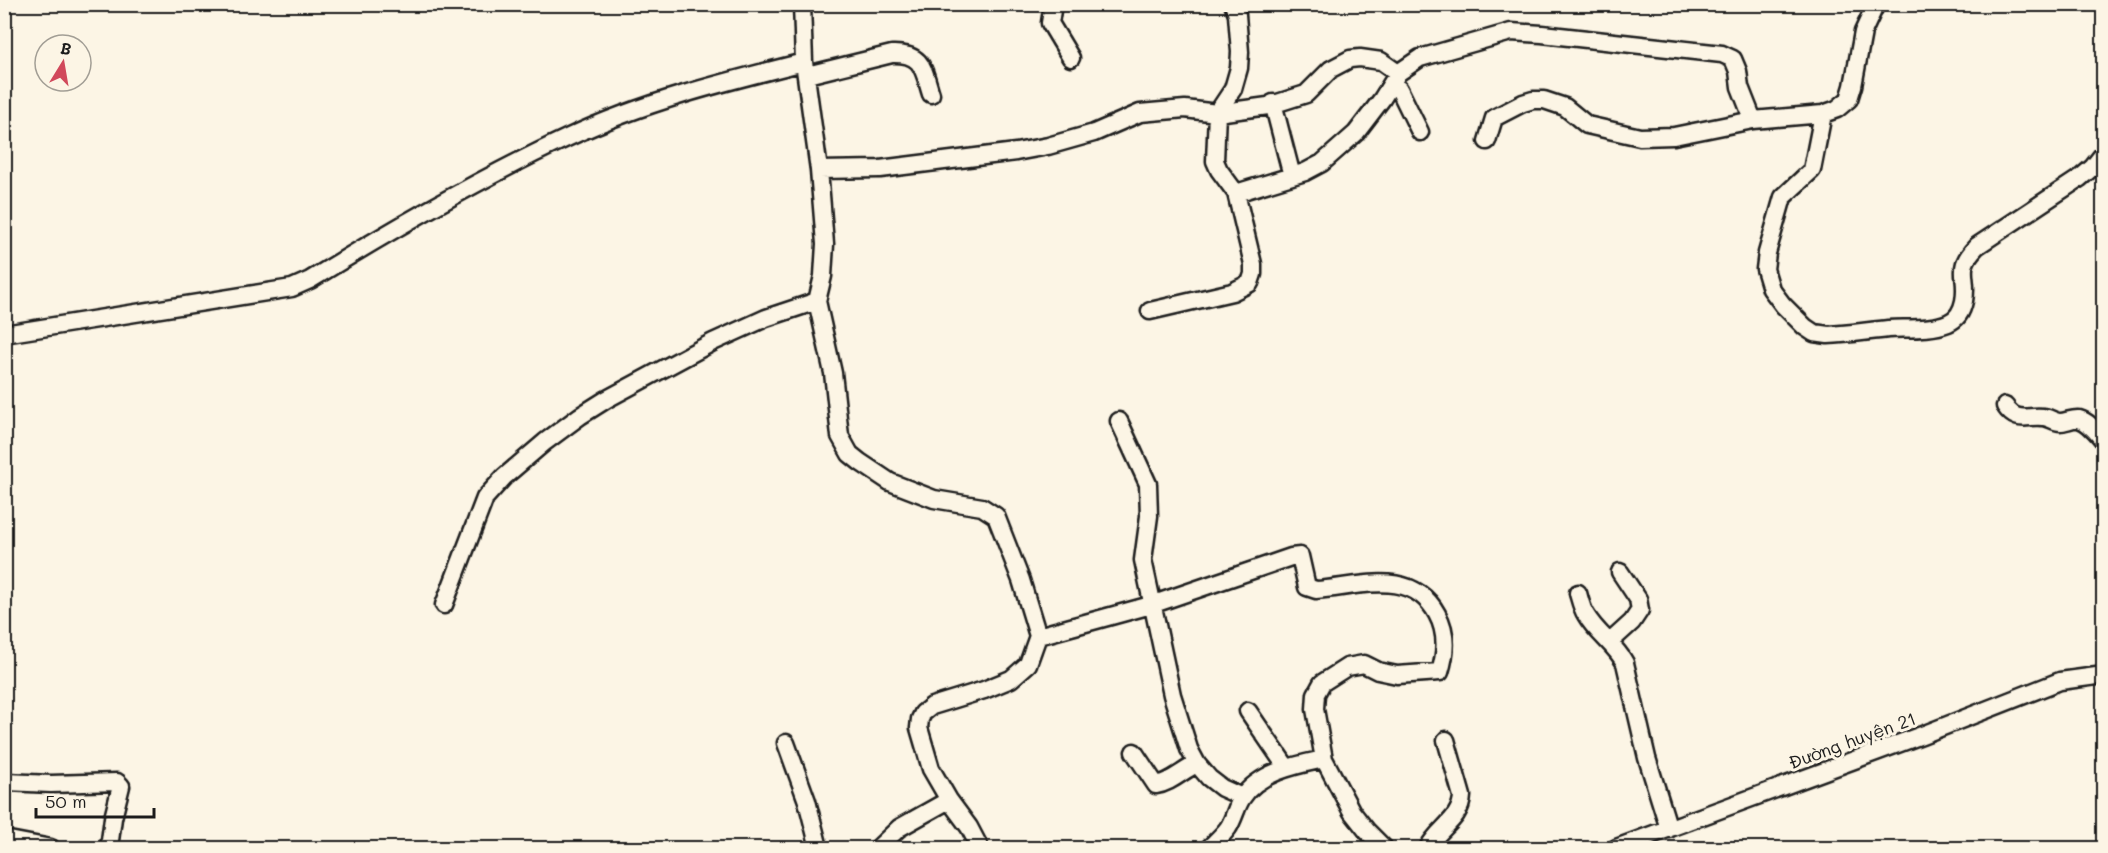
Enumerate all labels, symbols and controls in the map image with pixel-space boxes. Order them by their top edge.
north arrow [33,33,93,93]
text: B [59,36,73,59]
street label: Đường huyện 21 [1785,706,1919,774]
scale bar [36,781,154,819]
text: 50 m [45,789,87,813]

